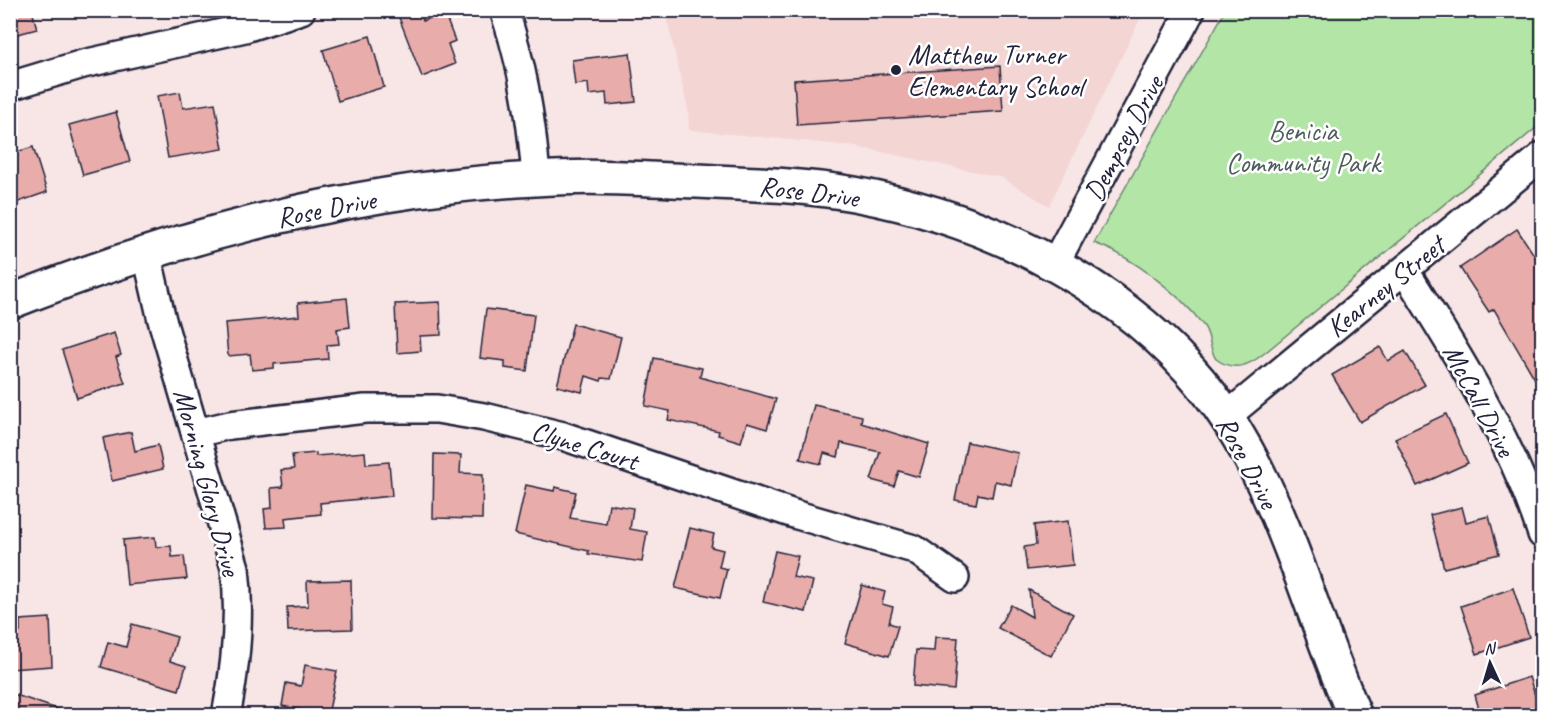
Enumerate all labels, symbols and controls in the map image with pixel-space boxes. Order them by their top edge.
place label: Matthew Turner Elementary School [908,37,1088,104]
marker: Matthew Turner Elementary School [889,63,903,77]
street label: Dempsey Drive [1076,68,1172,207]
park label: Benicia Community Park [1226,113,1383,180]
street label: Rose Drive [757,168,863,215]
street label: Rose Drive [274,181,380,235]
street label: Kearney Street [1319,226,1454,345]
street label: McCall Drive [1435,338,1525,464]
street label: Morning Glory Drive [166,385,250,581]
street label: Rose Drive [1209,410,1287,516]
street label: Clyne Court [528,413,645,479]
north arrow [1460,633,1520,693]
text: N [1483,638,1498,659]

